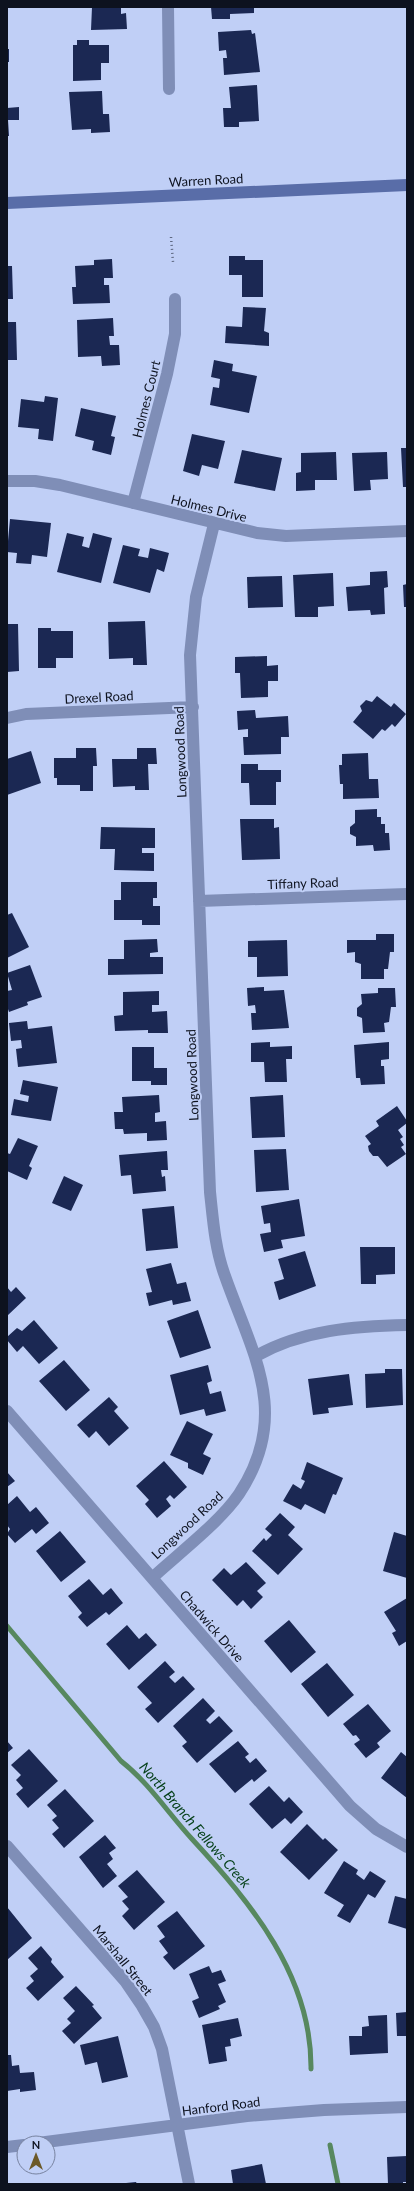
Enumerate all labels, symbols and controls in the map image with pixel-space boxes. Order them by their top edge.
street label: Warren Road [168,170,244,190]
street label: Holmes Court [129,358,163,439]
street label: Holmes Drive [169,491,249,525]
street label: Drexel Road [64,687,134,707]
street label: Longwood Road [170,706,190,798]
street label: Tiffany Road [267,874,339,892]
street label: Longwood Road [182,1029,202,1121]
street label: Longwood Road [148,1488,226,1562]
street label: Chadwick Drive [176,1587,248,1665]
water label: North Branch Fellows Creek [136,1758,255,1891]
street label: Marshall Street [90,1922,157,1999]
street label: Hanford Road [181,2093,261,2119]
north arrow [16,2135,56,2175]
text: N [32,2138,40,2151]

